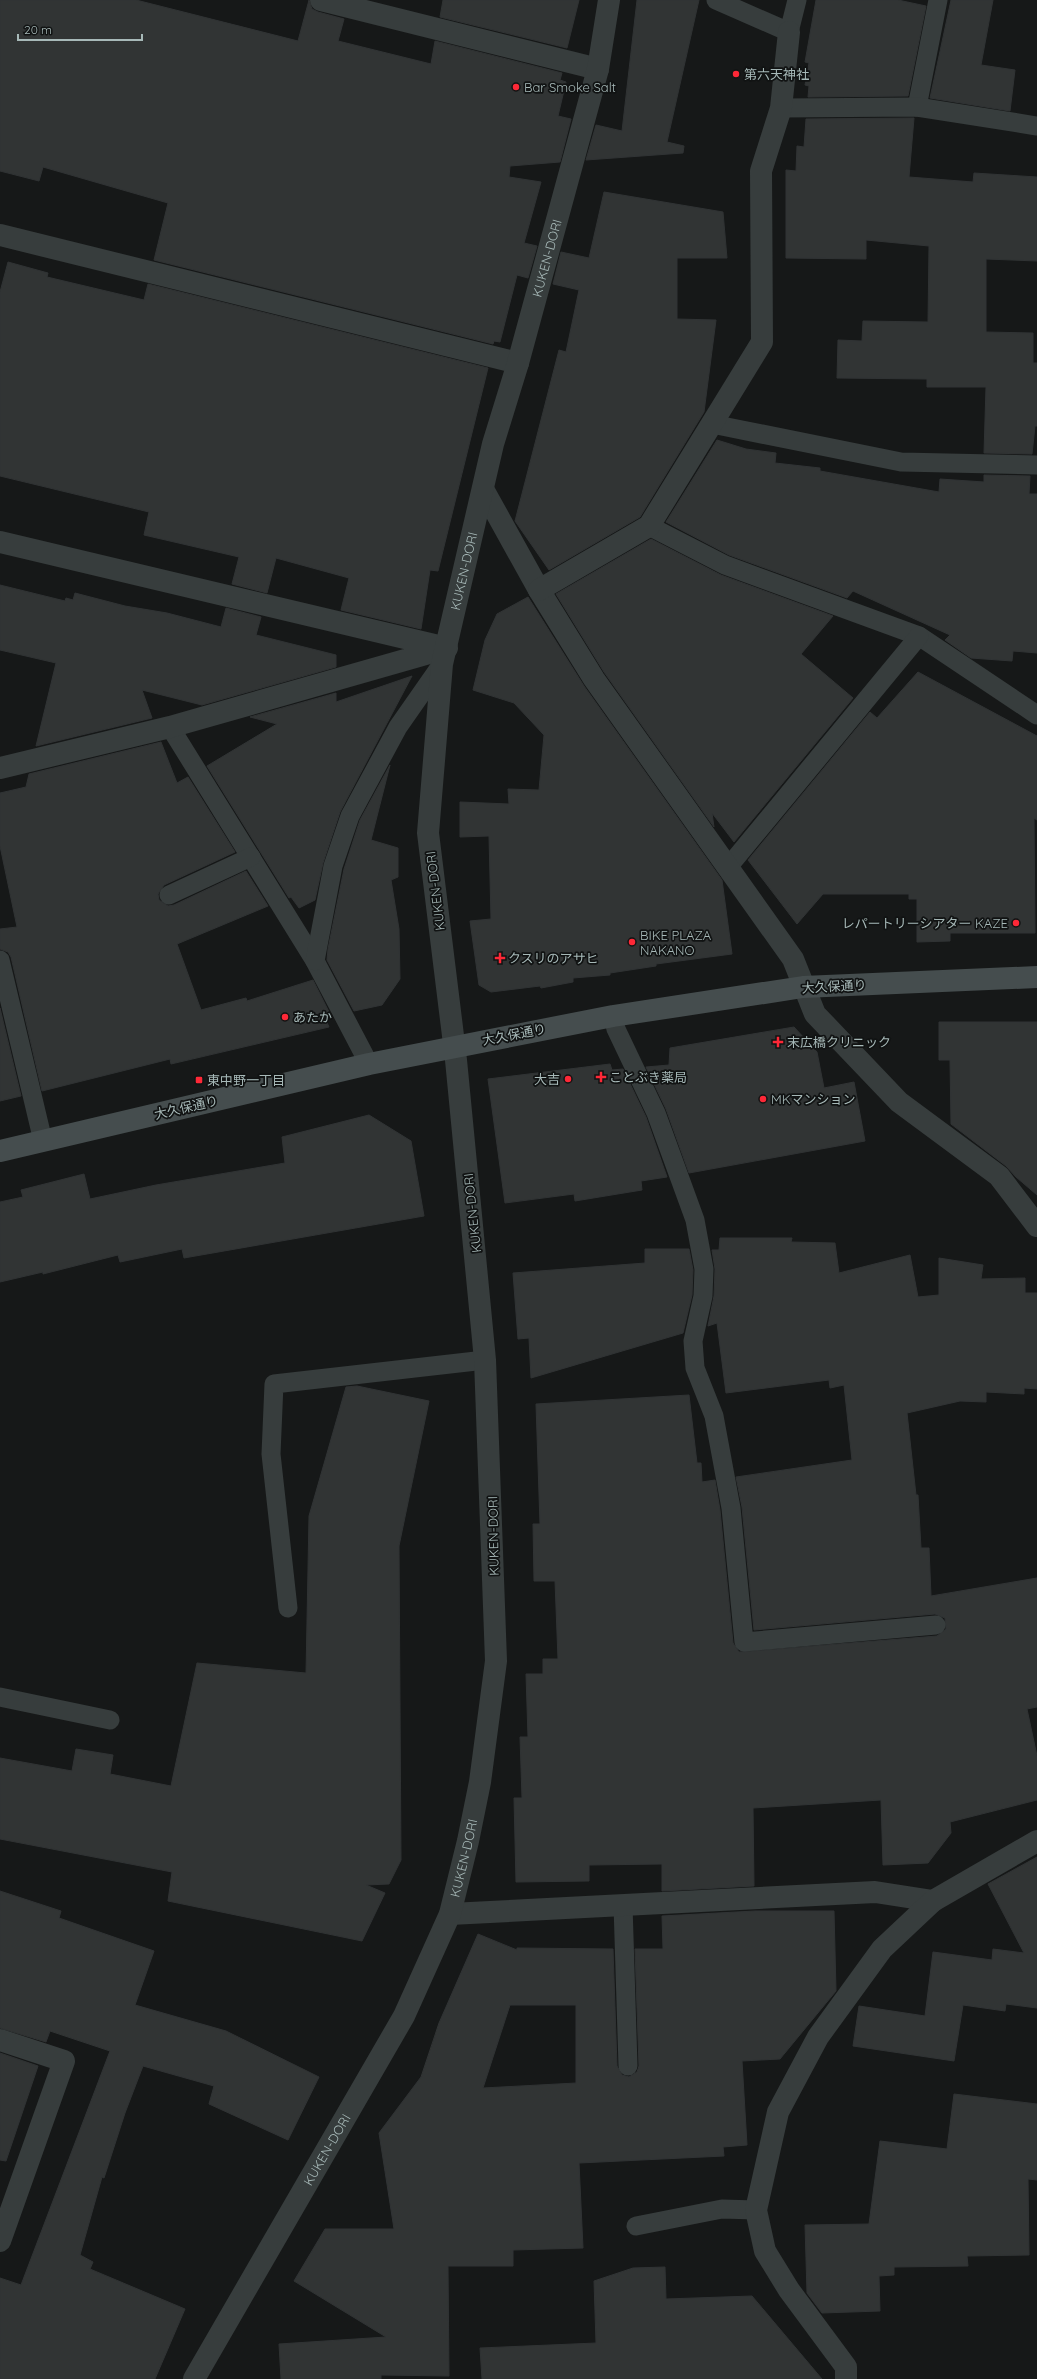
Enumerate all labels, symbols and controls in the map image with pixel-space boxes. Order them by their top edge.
scale bar [18,16,142,42]
text: 20 m [24,22,52,37]
place label: 第六天神社 [744,66,809,82]
marker: 第六天神社 [731,69,741,79]
place label: Bar Smoke Salt [524,79,616,95]
marker: Bar Smoke Salt [511,82,521,92]
street label: KUKEN-DORI [528,217,565,299]
street label: KUKEN-DORI [447,530,480,612]
street label: KUKEN-DORI [422,850,448,932]
place label: レパートリーシアター KAZE [842,915,1008,931]
marker: レパートリーシアター KAZE [1011,918,1021,928]
place label: BIKE PLAZA NAKANO [640,927,712,958]
marker: BIKE PLAZA NAKANO [627,937,637,947]
place label: クスリのアサヒ [508,950,599,966]
marker: クスリのアサヒ [495,953,505,963]
street label: 大久保通り [801,976,867,996]
place label: あたか [293,1009,332,1025]
marker: あたか [280,1012,290,1022]
street label: 大久保通り [481,1020,547,1048]
place label: 末広橋クリニック [787,1034,891,1050]
marker: 末広橋クリニック [772,1036,784,1048]
place label: ことぶき薬局 [609,1069,687,1085]
place label: 大吉 [534,1071,560,1087]
place label: 東中野一丁目 [207,1072,285,1088]
marker: ことぶき薬局 [596,1072,606,1082]
marker: 大吉 [563,1074,573,1084]
marker: 東中野一丁目 [194,1075,204,1085]
place label: MKマンション [771,1091,856,1107]
street label: 大久保通り [153,1092,219,1122]
marker: MKマンション [758,1094,768,1104]
street label: KUKEN-DORI [460,1172,484,1254]
street label: KUKEN-DORI [484,1496,502,1576]
street label: KUKEN-DORI [446,1817,480,1899]
street label: KUKEN-DORI [300,2111,354,2188]

